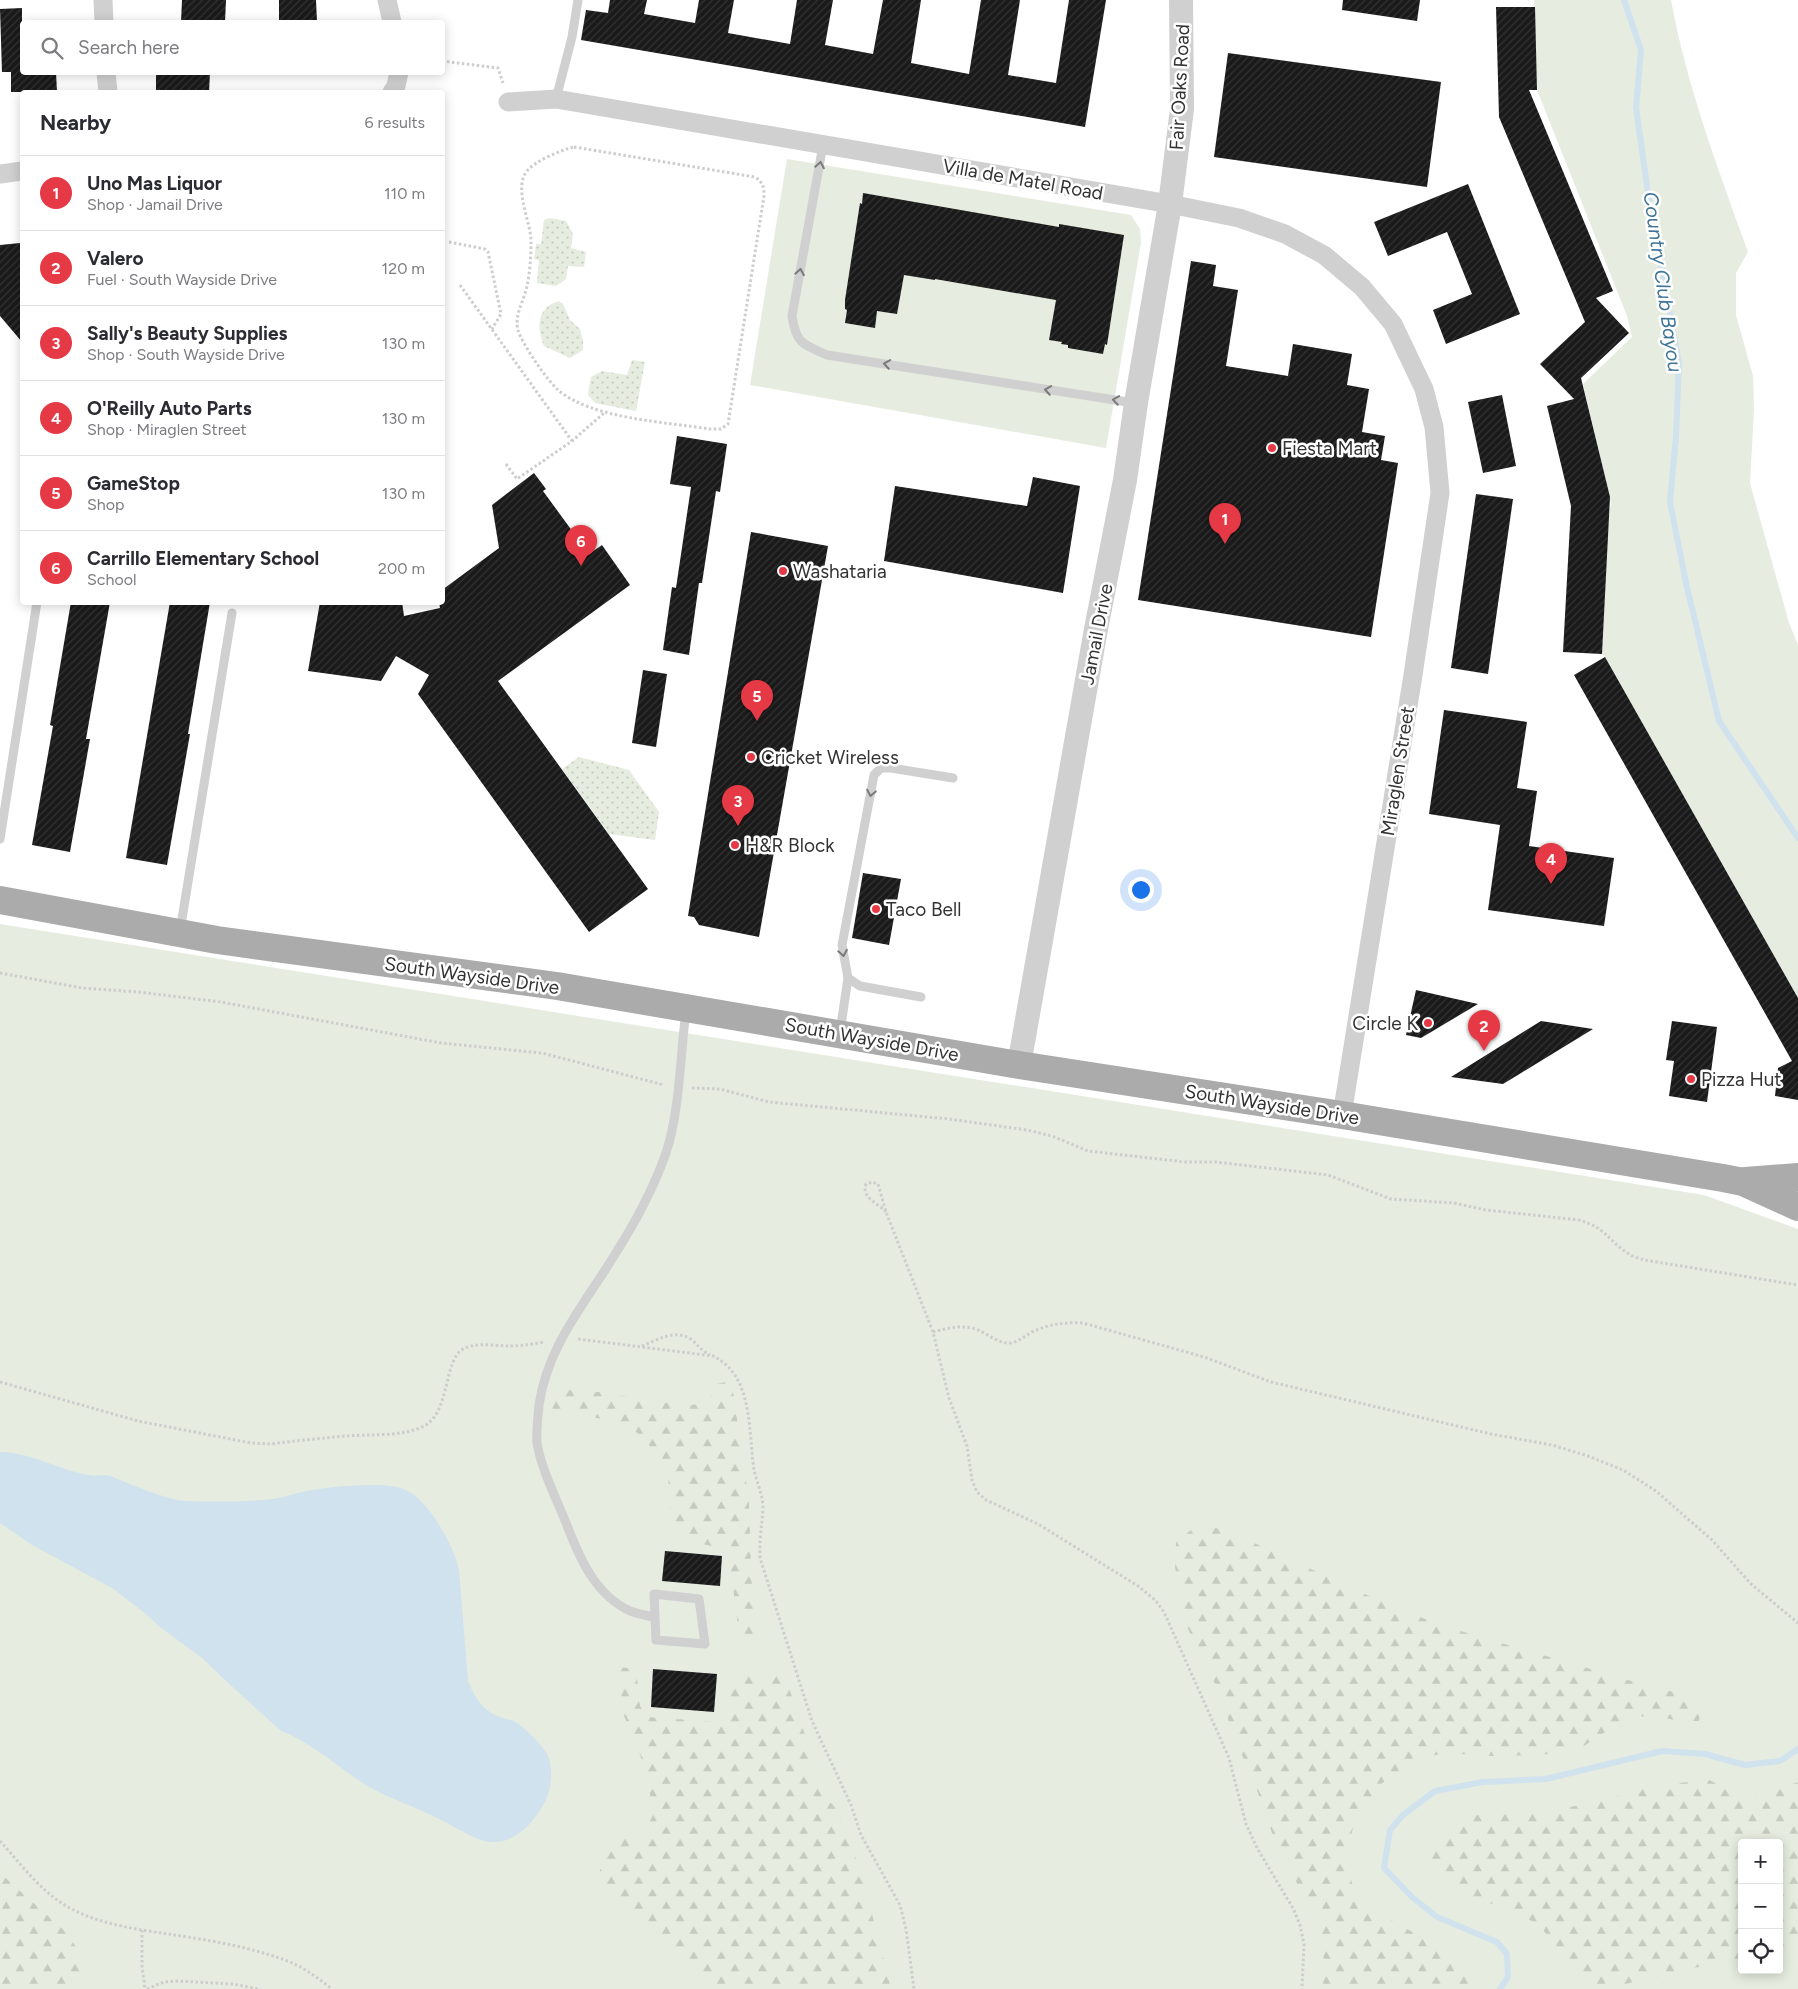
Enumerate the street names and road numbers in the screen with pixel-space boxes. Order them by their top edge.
street label: Fair Oaks Road [1165,23,1194,151]
street label: Villa de Matel Road [941,154,1105,205]
street label: Jamail Drive [1075,582,1118,687]
street label: Miraglen Street [1376,705,1419,837]
street label: South Wayside Drive [383,952,561,999]
street label: South Wayside Drive [783,1013,961,1066]
street label: South Wayside Drive [1183,1079,1361,1130]

